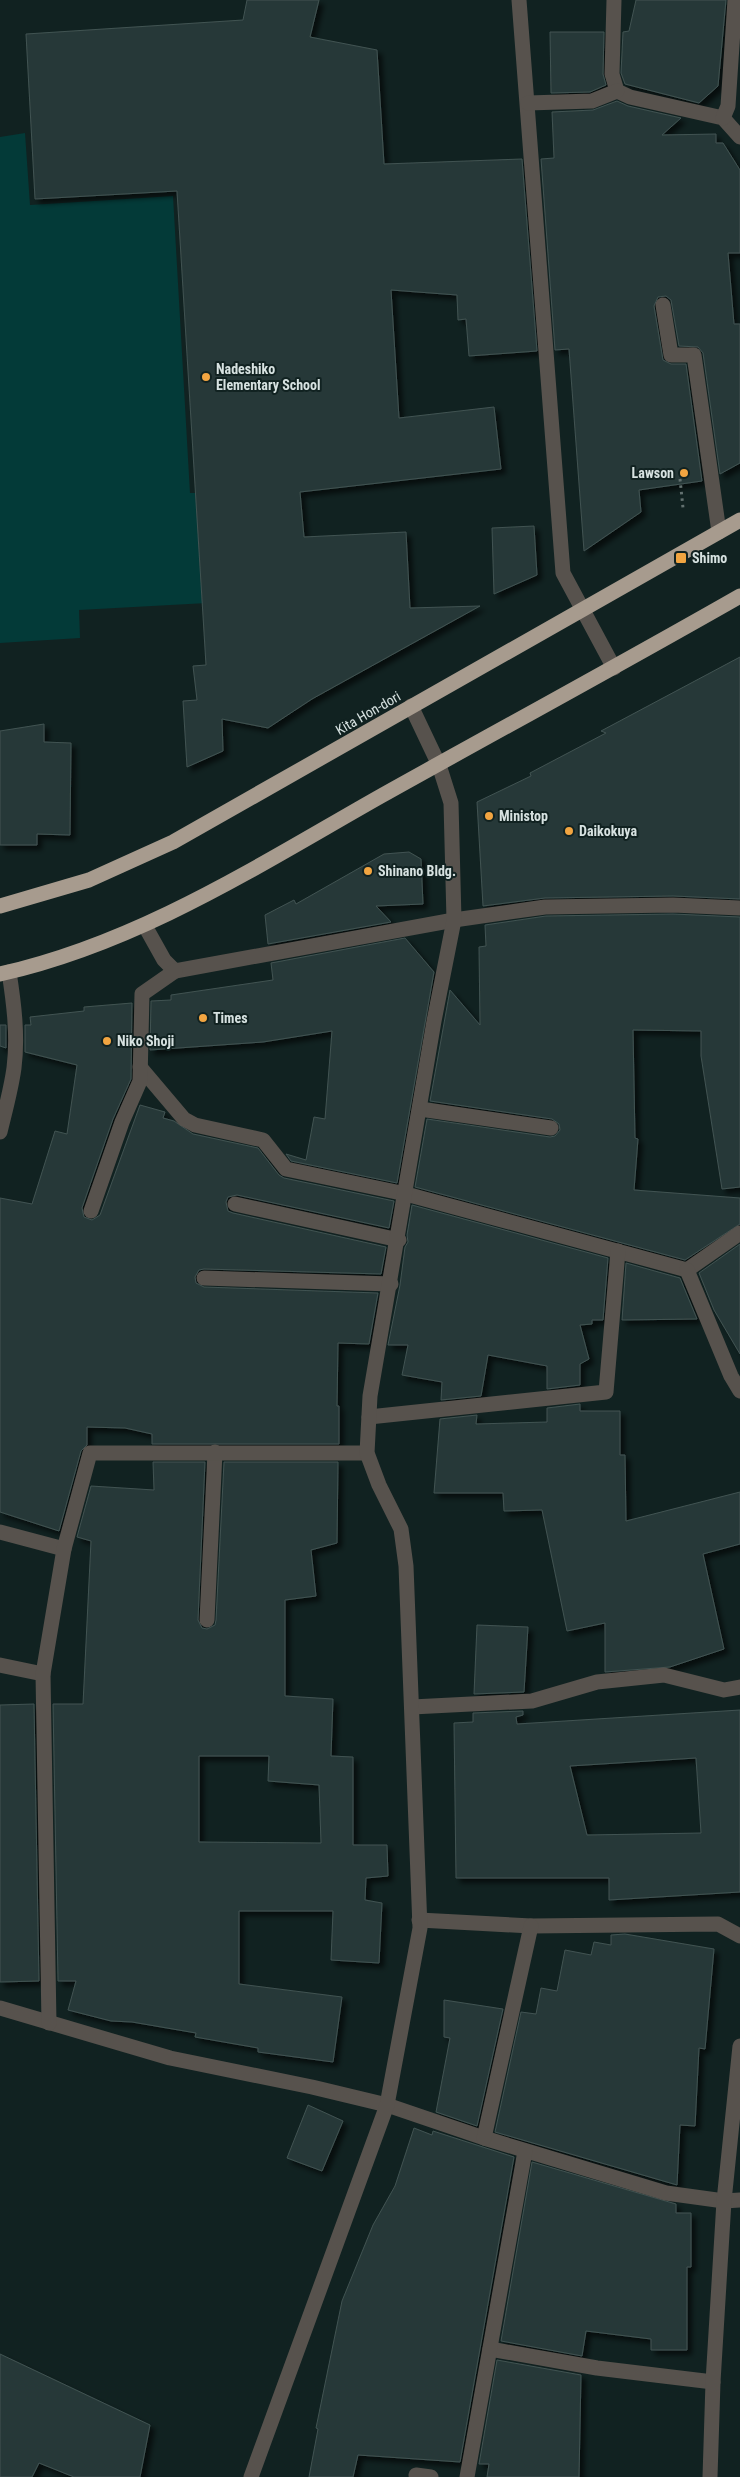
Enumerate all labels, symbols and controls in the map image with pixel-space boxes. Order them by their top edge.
place label: Nadeshiko Elementary School [216,361,321,393]
marker: Nadeshiko Elementary School [200,371,212,383]
place label: Lawson [632,465,674,481]
marker: Lawson [678,467,690,479]
place label: Shimo [692,550,727,566]
marker: Shimo [674,551,688,565]
street label: Kita Hon-dori [333,688,403,738]
place label: Ministop [499,808,548,824]
marker: Ministop [483,810,495,822]
place label: Daikokuya [579,823,637,839]
marker: Daikokuya [563,825,575,837]
place label: Shinano Bldg. [378,863,456,879]
marker: Shinano Bldg. [362,865,374,877]
place label: Times [213,1010,248,1026]
marker: Times [197,1012,209,1024]
place label: Niko Shoji [117,1033,174,1049]
marker: Niko Shoji [101,1035,113,1047]

